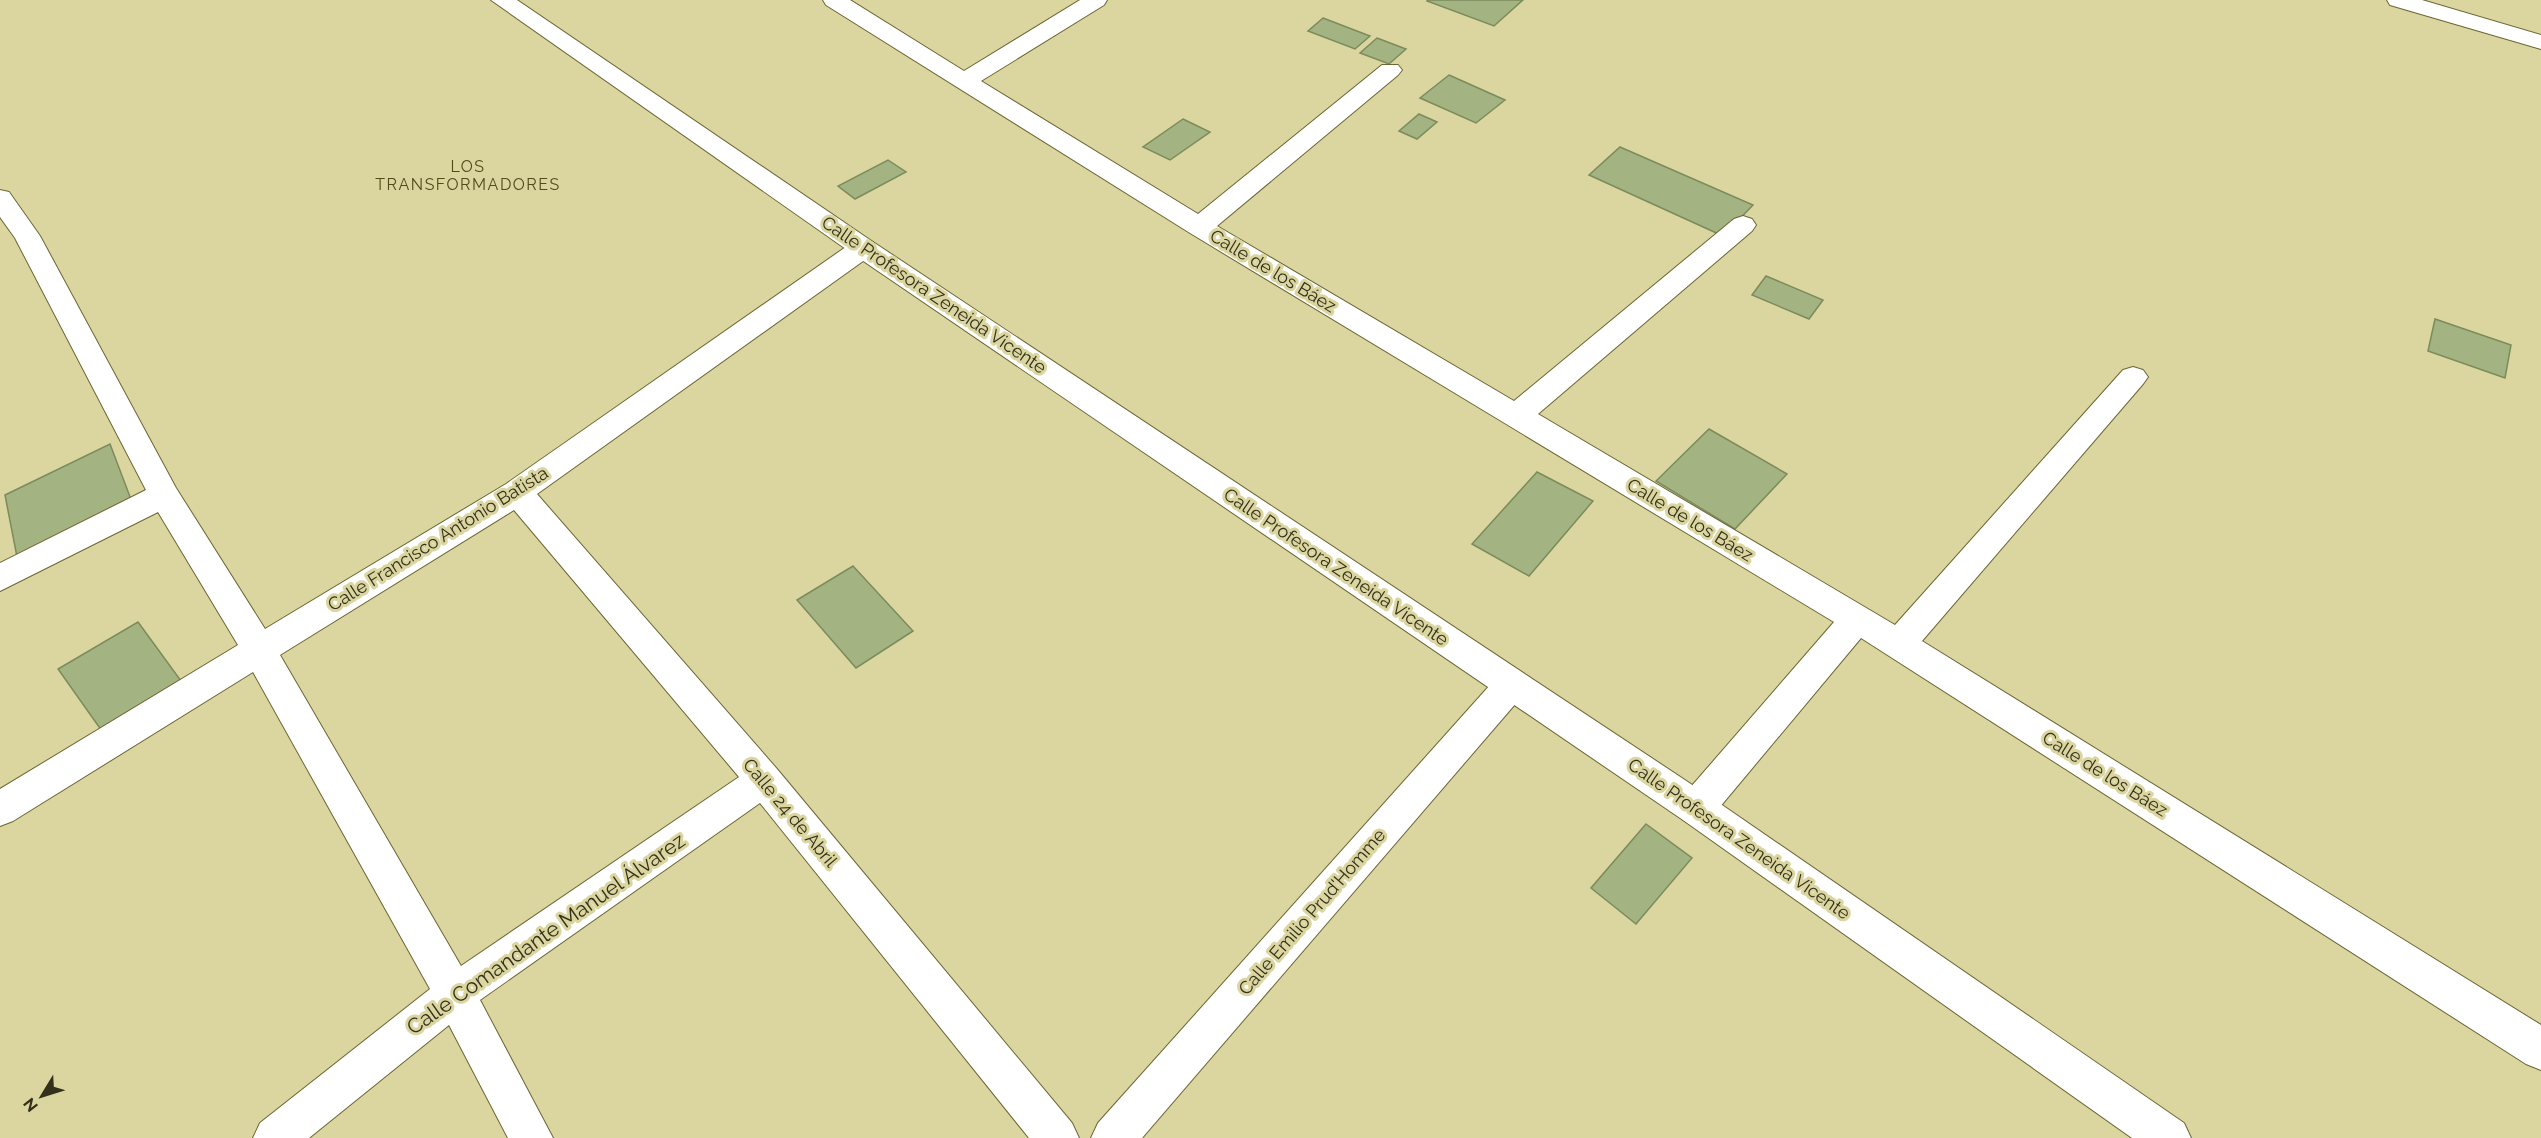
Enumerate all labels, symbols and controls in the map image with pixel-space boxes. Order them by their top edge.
district label: LOS TRANSFORMADORES [375,157,561,194]
street label: Calle Profesora Zeneida Vicente [818,211,1051,378]
street label: Calle de los Báez [1206,225,1340,317]
street label: Calle Francisco Antonio Batista [324,462,552,615]
street label: Calle de los Báez [1623,474,1757,566]
street label: Calle Profesora Zeneida Vicente [1220,483,1453,650]
street label: Calle de los Báez [2039,727,2172,821]
street label: Calle 24 de Abril [739,754,842,871]
street label: Calle Profesora Zeneida Vicente [1624,754,1855,924]
street label: Calle Emilio Prud'Homme [1234,824,1390,999]
street label: Calle Comandante Manuel Álvarez [402,828,690,1040]
north arrow [12,1066,72,1126]
text: N [19,1094,42,1116]

